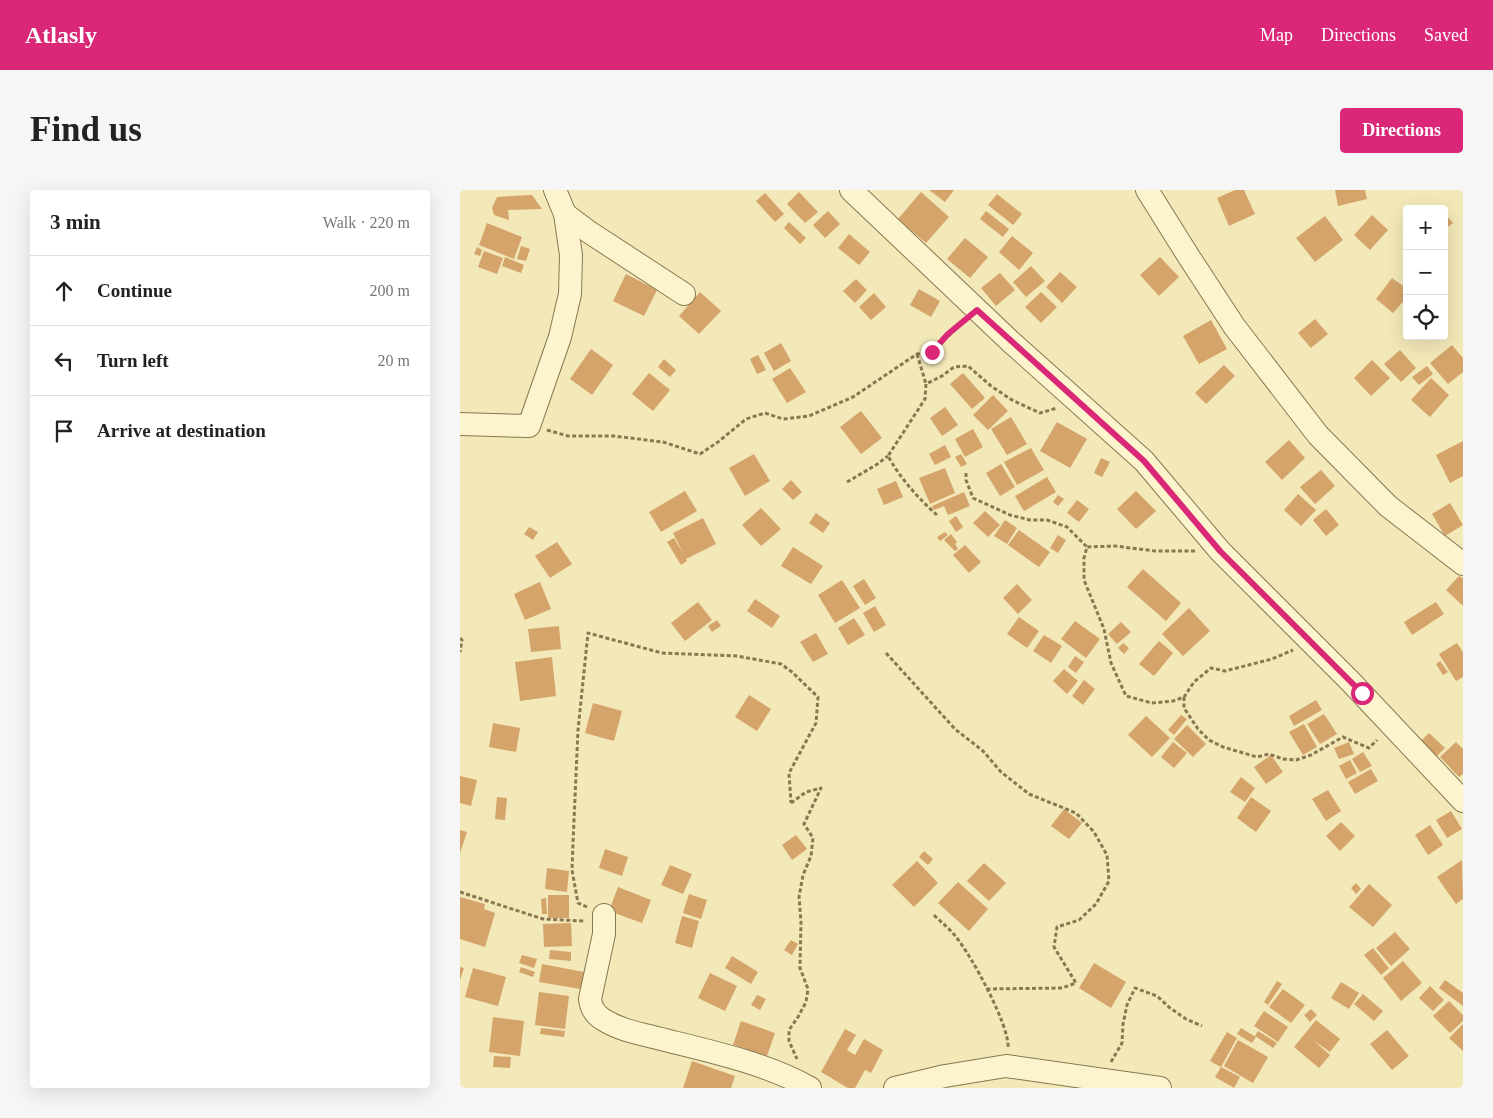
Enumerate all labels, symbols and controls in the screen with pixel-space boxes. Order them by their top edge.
text: Atlasly [25,22,97,48]
text: Map [1260,25,1293,45]
text: Directions [1321,25,1396,45]
text: Saved [1424,25,1468,45]
button: Directions [1340,108,1463,153]
text: Find us [30,110,142,149]
map controls [1403,205,1448,340]
button: + [1403,205,1448,250]
text: 3 min [50,210,101,234]
text: Walk · 220 m [323,214,410,231]
button: − [1403,250,1448,295]
icon: ahead [50,277,78,305]
text: Continue [97,280,172,301]
text: 200 m [370,282,410,299]
button: locate [1403,295,1448,340]
route end [921,341,944,364]
icon: left [50,347,78,375]
text: Turn left [97,350,169,371]
text: 20 m [378,352,410,369]
icon: arrive [50,417,78,445]
text: Arrive at destination [97,420,266,441]
route start [1351,682,1374,705]

